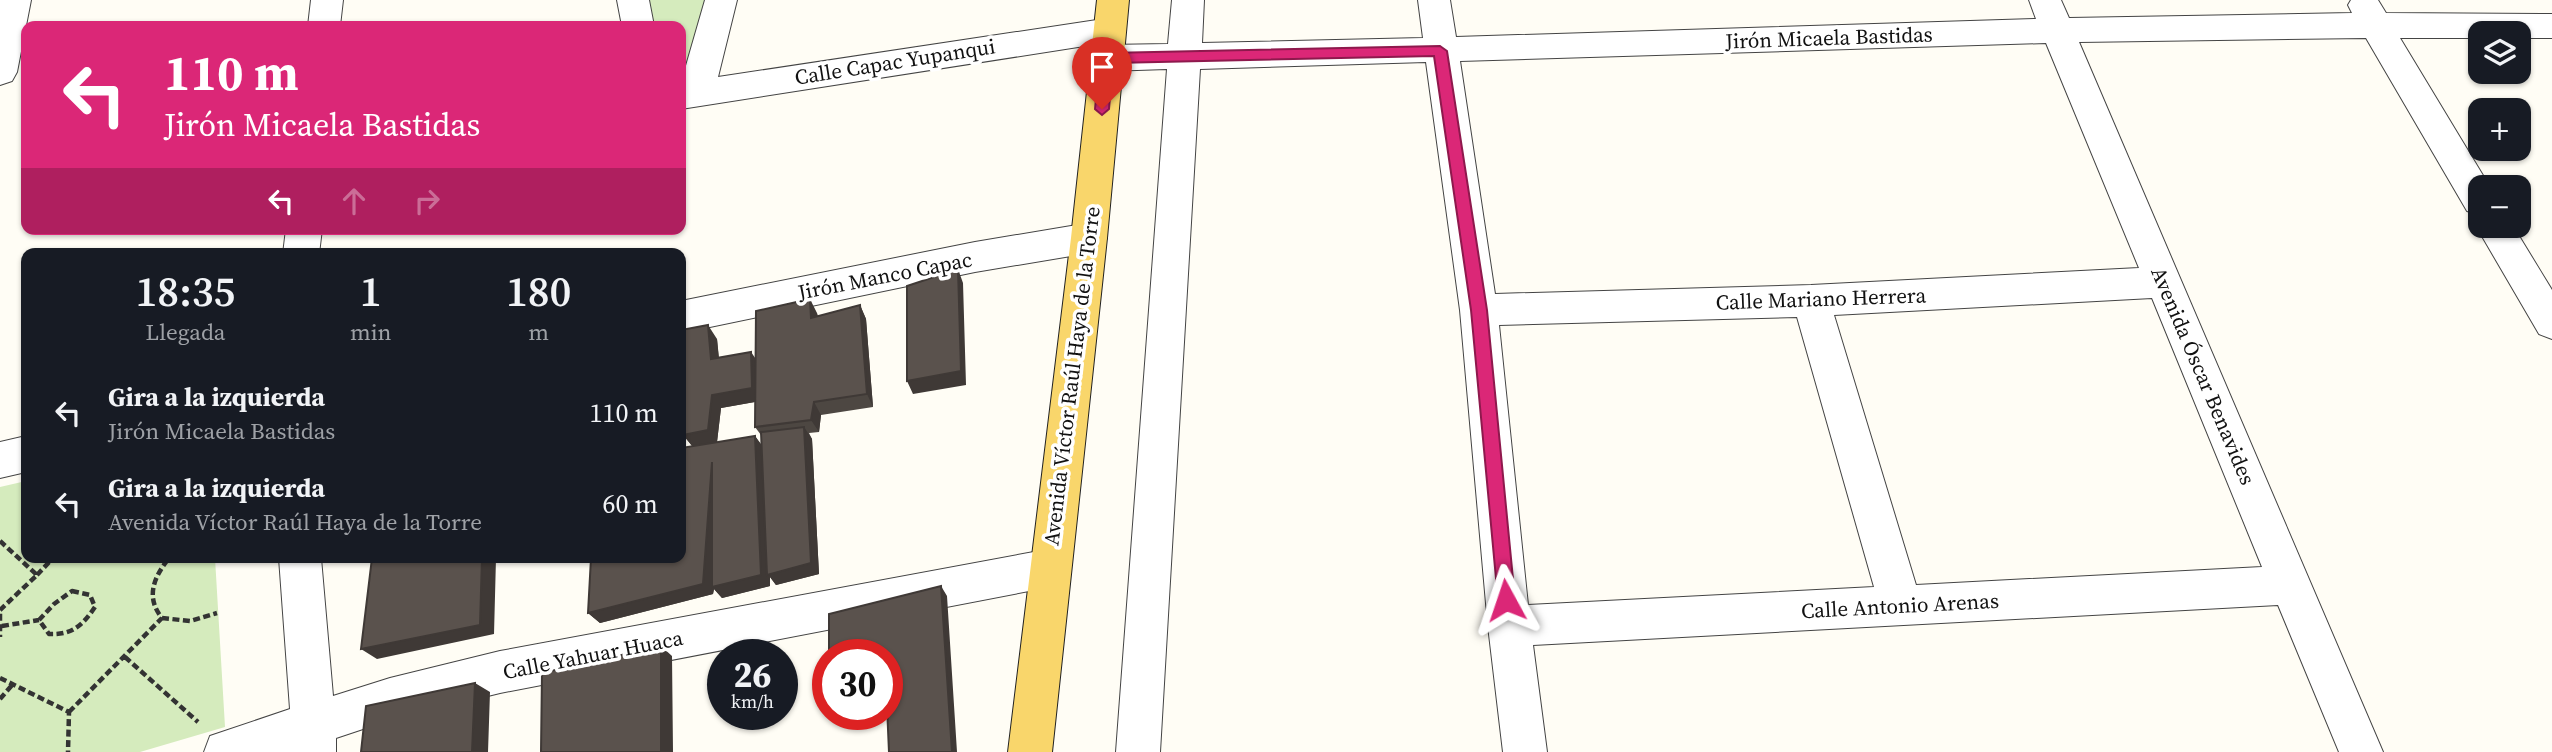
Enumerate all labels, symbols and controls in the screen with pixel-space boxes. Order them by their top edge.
street label: Jirón Micaela Bastidas [1724,19,1933,56]
map controls [2468,21,2531,238]
button: layers [2468,21,2531,84]
street label: Calle Capac Yupanqui [793,31,997,92]
pin [1072,37,1132,109]
text: 110 m [164,39,299,106]
icon: arrive [1083,48,1121,86]
icon: left [49,49,140,140]
button: + [2468,98,2531,161]
text: Jirón Micaela Bastidas [164,103,480,147]
button: − [2468,175,2531,238]
icon: left [262,182,300,220]
icon: ahead [335,182,373,220]
icon: right [408,182,446,220]
street label: Avenida Víctor Raúl Haya de la Torre [1036,205,1107,547]
street label: Jirón Manco Capac [794,244,975,307]
text: 18:35 [135,262,235,320]
text: 1 [360,262,382,320]
text: 180 [506,262,571,320]
street label: Avenida Óscar Benavides [2144,262,2263,489]
street label: Calle Mariano Herrera [1715,280,1927,317]
text: Llegada [145,316,225,348]
text: min [350,316,391,348]
text: m [528,316,549,348]
text: Gira a la izquierda [108,379,325,415]
icon: left [49,394,87,432]
text: 110 m [590,395,658,431]
text: Jirón Micaela Bastidas [108,415,335,447]
text: Gira a la izquierda [108,470,325,506]
icon: left [49,485,87,523]
text: 60 m [603,486,658,522]
text: Avenida Víctor Raúl Haya de la Torre [108,506,482,538]
position arrow [1469,563,1543,637]
street label: Calle Antonio Arenas [1800,586,2000,625]
street label: Calle Yahuar Huaca [500,623,686,686]
speed limit sign: 30 [812,639,903,730]
text: 26 [734,651,771,699]
text: km/h [731,689,774,714]

